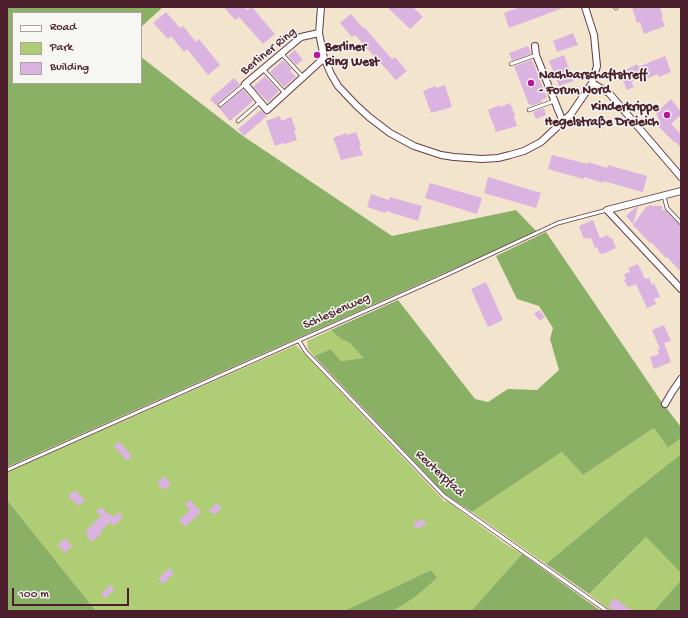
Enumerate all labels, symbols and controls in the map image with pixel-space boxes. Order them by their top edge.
legend [12,12,142,84]
text: Road [50,21,76,35]
street label: Berliner Ring [238,25,300,79]
place label: Berliner Ring West [325,40,379,71]
text: Park [50,41,73,55]
marker: Berliner Ring West [312,50,322,60]
text: Building [50,61,89,75]
place label: Nachbarschaftstreff - Forum Nord [539,68,647,99]
marker: Nachbarschaftstreff - Forum Nord [526,78,536,88]
place label: Kinderkrippe Hegelstraße Dreieich [545,100,659,131]
marker: Kinderkrippe Hegelstraße Dreieich [662,110,672,120]
street label: Schlesienweg [301,290,373,334]
street label: Reuterpfad [411,447,467,501]
scale bar [14,580,131,606]
text: 100 m [19,588,49,602]

